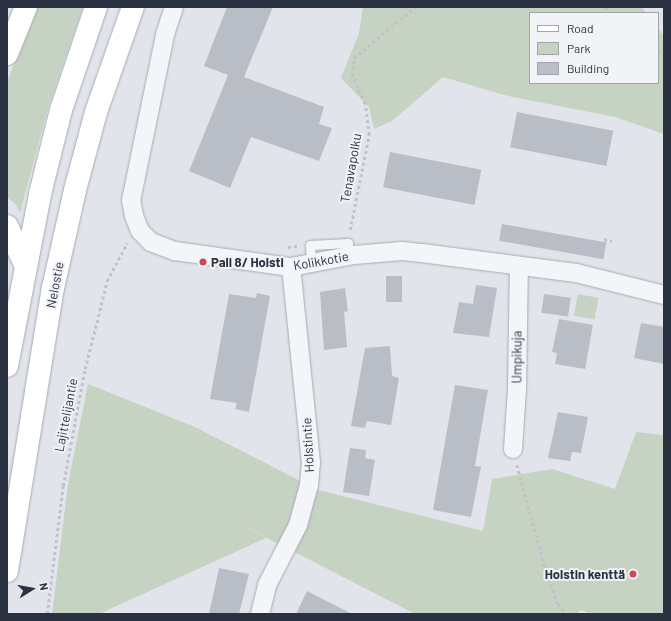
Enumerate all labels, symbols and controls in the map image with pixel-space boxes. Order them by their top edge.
legend [529,12,659,84]
text: Road [567,21,594,35]
text: Park [567,41,591,55]
text: Building [567,61,609,75]
street label: Tenavapolku [337,132,365,204]
street label: Kolikkotie [292,248,350,274]
place label: Pali 8/ Holsti [211,254,284,270]
marker: Pali 8/ Holsti [198,257,208,267]
street label: Nelostie [43,260,67,310]
street label: Umpikuja [509,331,525,383]
street label: Lajittelijantie [51,377,81,453]
street label: Holstintie [299,417,317,473]
place label: Holstin kenttä [545,566,625,582]
north arrow [12,569,52,609]
marker: Holstin kenttä [628,569,638,579]
text: N [37,582,51,591]

